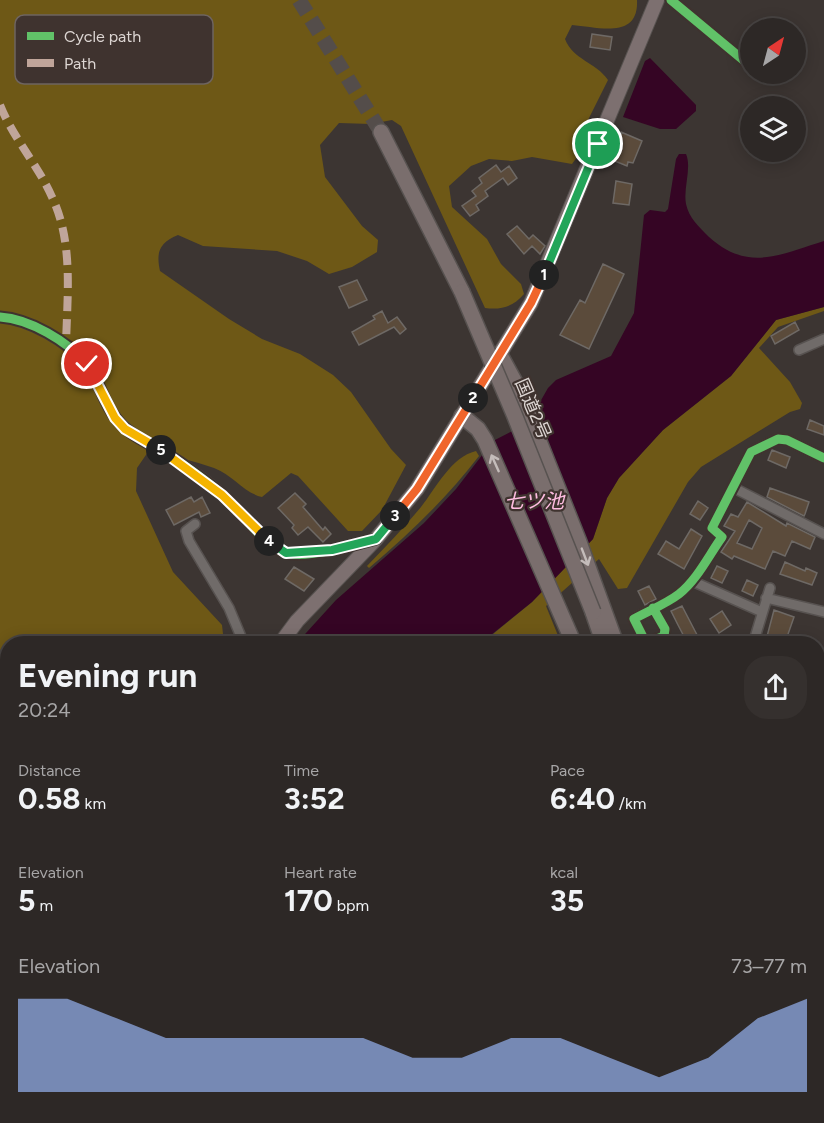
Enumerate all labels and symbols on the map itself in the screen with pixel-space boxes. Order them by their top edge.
legend [15,15,213,84]
north arrow [740,18,806,84]
text: Cycle path [64,27,141,46]
text: Path [64,54,96,73]
pin [572,118,623,169]
pin: 1 [529,260,559,290]
pin [61,338,112,389]
street label: 国道2号 [510,375,556,443]
pin: 2 [458,383,488,413]
pin: 5 [146,435,176,465]
one-way arrow [489,455,501,473]
water label: 七ツ池 [504,489,566,513]
pin: 3 [380,501,410,531]
pin: 4 [254,526,284,556]
one-way arrow [580,547,591,566]

